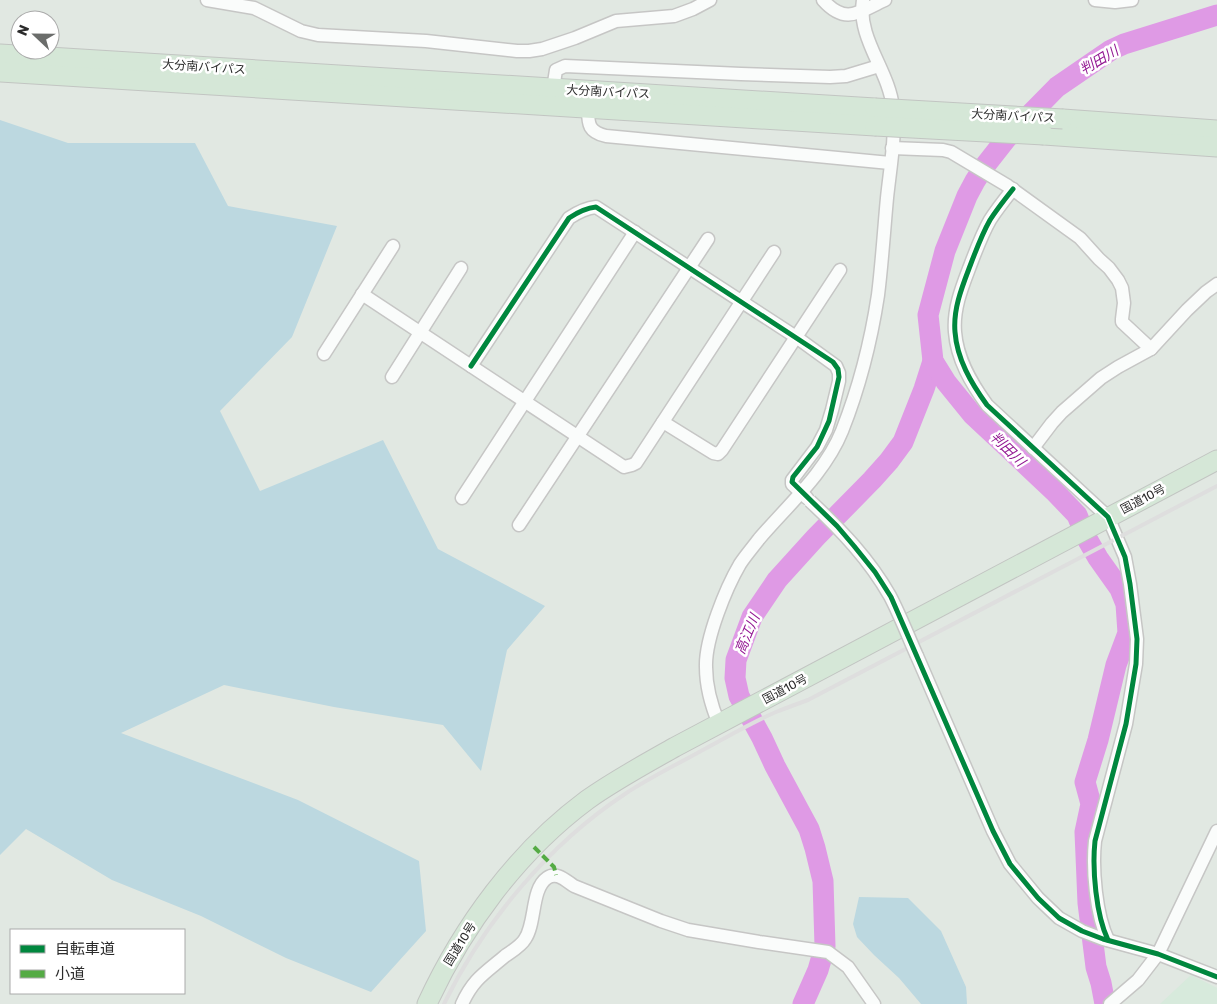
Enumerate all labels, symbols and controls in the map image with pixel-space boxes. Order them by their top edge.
north arrow [10,10,60,60]
text: N [14,22,33,38]
water label: 判田川 [1077,41,1123,79]
street label: 大分南バイパス [162,57,246,77]
street label: 大分南バイパス [566,83,650,101]
street label: 大分南バイパス [971,107,1055,125]
water label: 判田川 [987,429,1030,471]
street label: 国道10号 [1118,481,1168,517]
water label: 高江川 [731,610,764,657]
street label: 国道10号 [760,671,810,707]
street label: 国道10号 [441,920,479,968]
legend [10,929,185,994]
text: 自転車道 [55,940,115,958]
text: 小道 [55,965,85,983]

